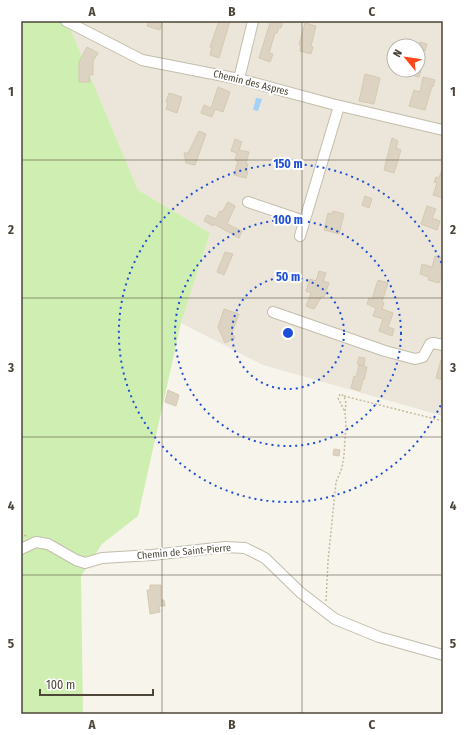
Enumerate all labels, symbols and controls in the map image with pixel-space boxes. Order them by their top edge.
text: A [87,4,96,19]
text: B [228,4,236,19]
text: C [369,4,376,19]
north arrow [386,38,426,78]
text: N [390,47,405,59]
street label: Chemin des Aspres [212,68,290,98]
text: 1 [8,84,14,99]
text: 1 [450,84,456,99]
text: 150 m [273,157,303,171]
text: 100 m [273,213,303,227]
text: 2 [7,222,14,237]
text: 2 [449,222,456,237]
text: 50 m [276,270,300,284]
centre of rings [281,326,295,340]
text: 3 [7,360,14,375]
text: 3 [449,360,456,375]
text: 4 [8,498,15,513]
text: 4 [450,498,457,513]
street label: Chemin de Saint-Pierre [137,542,232,562]
text: 5 [8,636,14,651]
text: 5 [450,636,456,651]
scale bar [40,671,153,697]
text: 100 m [46,678,75,692]
text: A [87,717,96,732]
text: B [228,717,236,732]
text: C [369,717,376,732]

